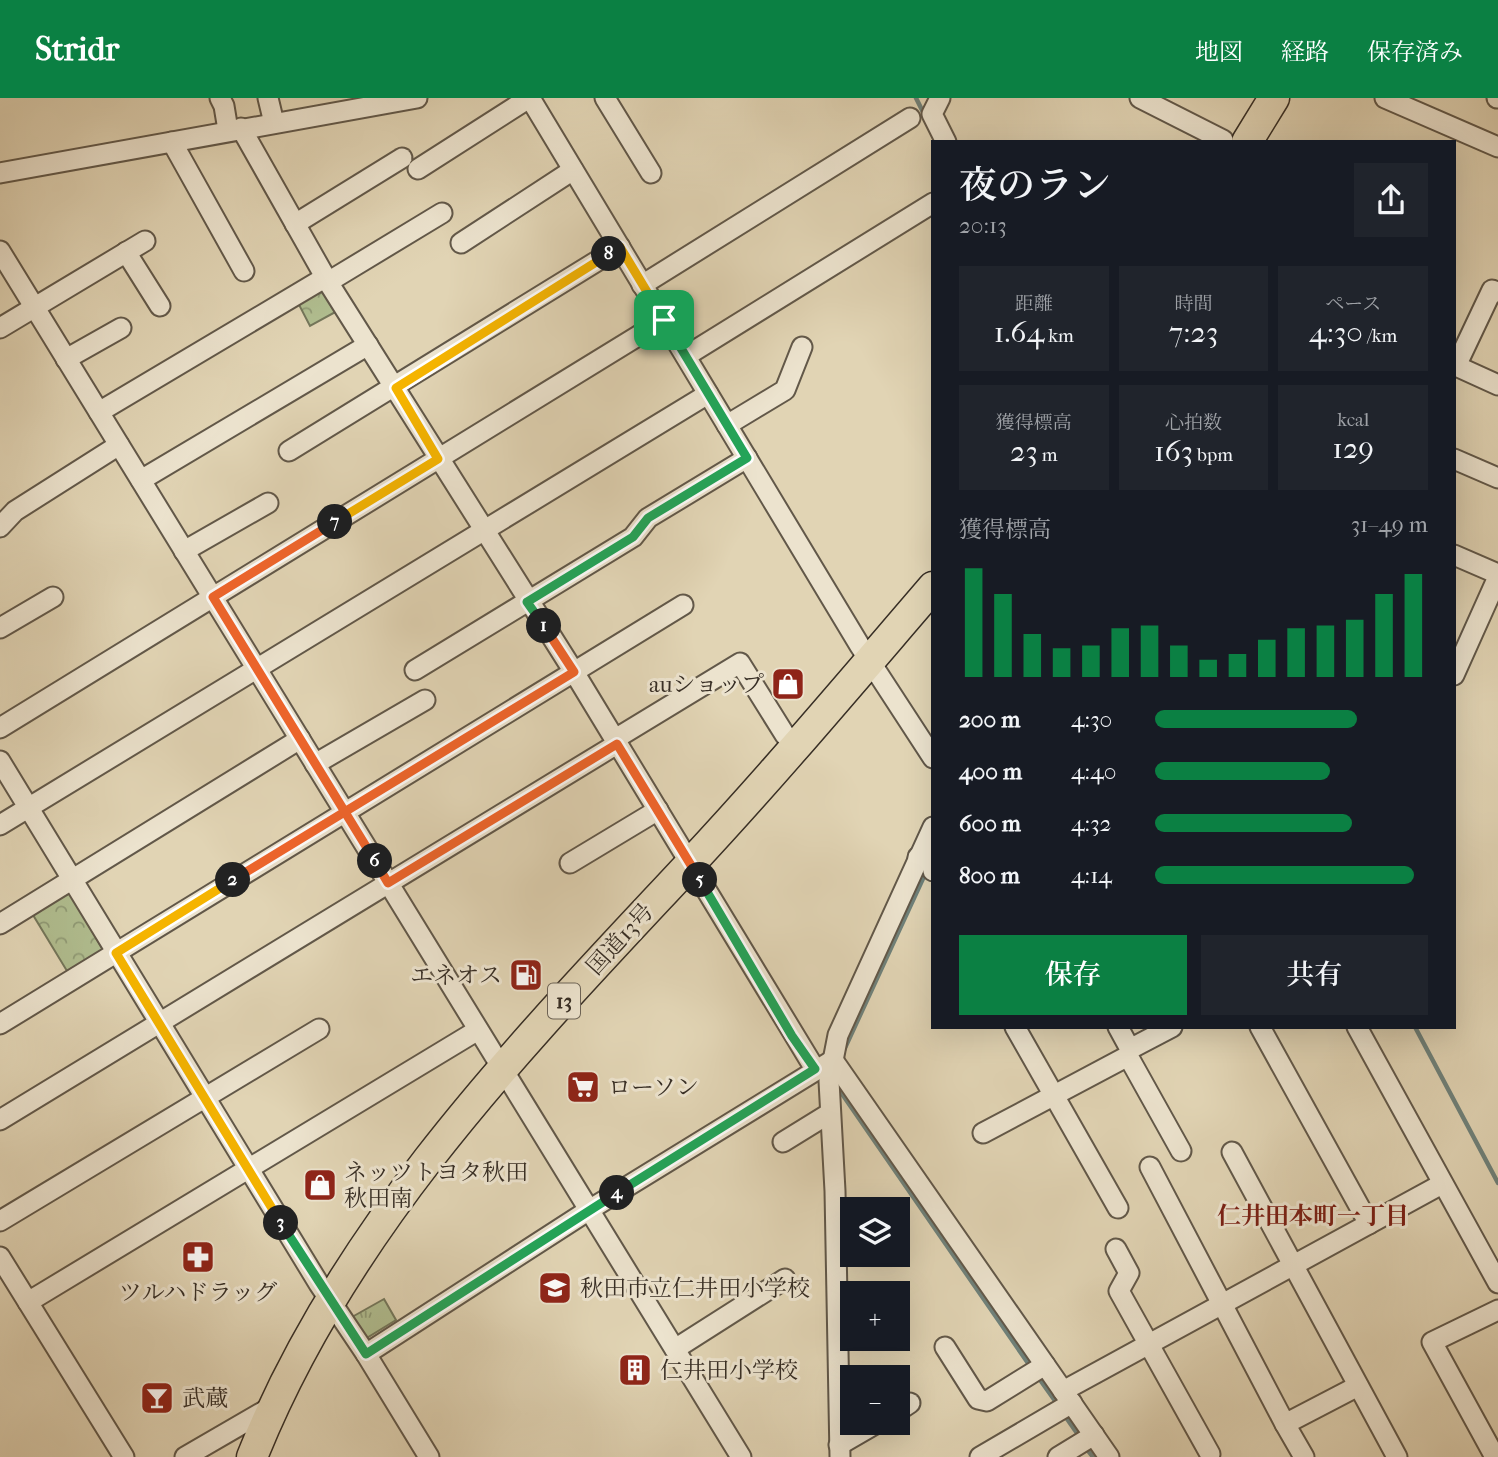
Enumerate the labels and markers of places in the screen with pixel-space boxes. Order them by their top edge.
pin: 8 [592,236,626,272]
pin [634,290,694,350]
pin: 7 [318,504,352,540]
pin: 1 [526,608,562,644]
shop icon: auショップ [769,665,807,703]
place label: auショップ [649,671,764,698]
pin: 6 [358,844,392,878]
pin: 2 [216,862,250,898]
pin: 5 [682,862,718,898]
fuel station icon: エネオス [507,956,545,994]
place label: エネオス [410,962,502,989]
supermarket icon: ローソン [564,1068,602,1106]
place label: ローソン [608,1074,699,1101]
place label: ネッツトヨタ秋田 秋田南 [344,1159,528,1212]
shop icon: ネッツトヨタ秋田 秋田南 [301,1166,339,1204]
pin: 4 [600,1176,634,1210]
pin: 3 [264,1206,298,1240]
pharmacy icon: ツルハドラッグ [179,1238,217,1276]
school or university icon: 秋田市立仁井田小学校 [536,1269,574,1307]
place label: 秋田市立仁井田小学校 [580,1275,810,1302]
place label: ツルハドラッグ [119,1279,277,1306]
building icon: 仁井田小学校 [616,1351,654,1389]
place label: 仁井田小学校 [660,1357,798,1384]
bar icon: 武蔵 [138,1379,176,1417]
place label: 武蔵 [182,1385,228,1412]

